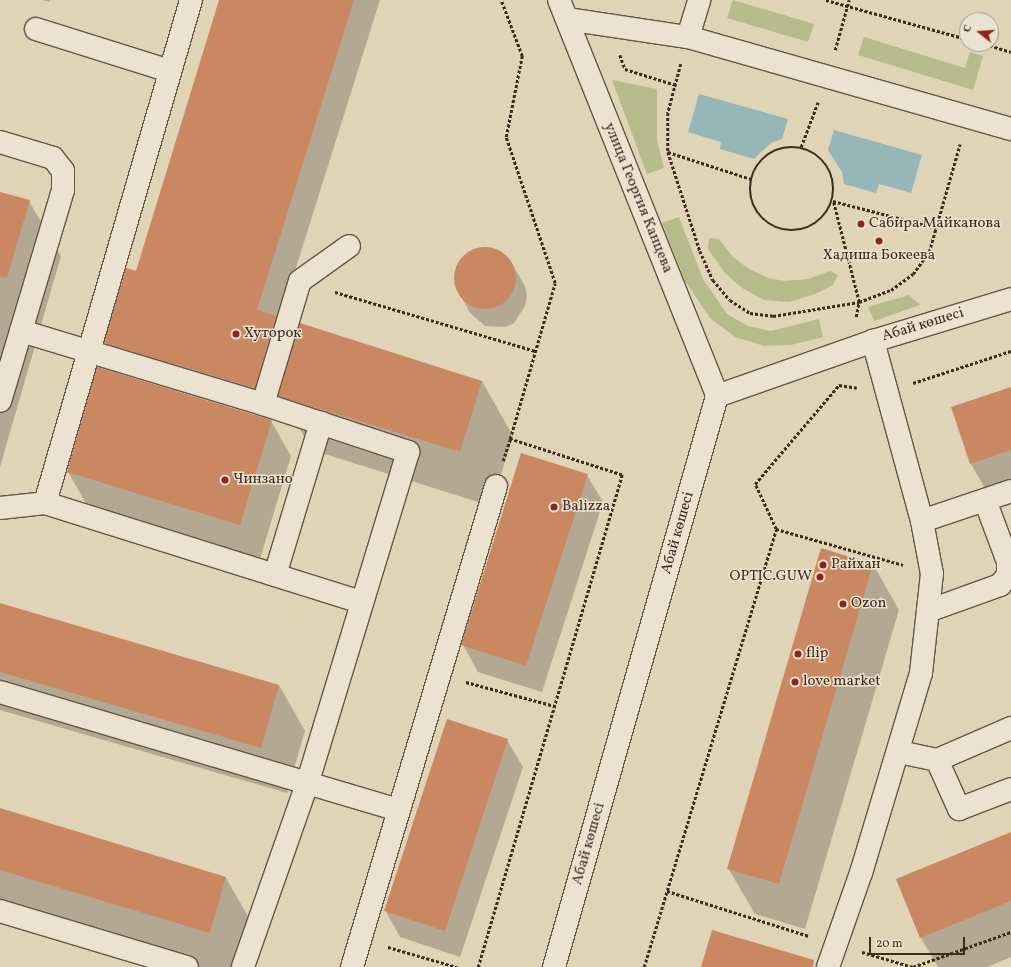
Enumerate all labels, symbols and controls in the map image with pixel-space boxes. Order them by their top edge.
north arrow [959,12,999,52]
text: С [960,23,976,34]
street label: улица Георгия Канцева [600,120,676,276]
place label: Сабира Майканова [869,215,1001,233]
marker: Сабира Майканова [856,219,866,229]
marker: Хадиша Бокеева [874,236,884,246]
place label: Хадиша Бокеева [823,247,935,265]
street label: Абай көшесі [880,304,966,346]
place label: Хуторок [244,325,301,343]
marker: Хуторок [231,329,241,339]
place label: Чинзано [233,471,293,489]
marker: Чинзано [220,475,230,485]
street label: Абай көшесі [658,490,698,576]
place label: Balizza [562,498,610,516]
marker: Balizza [549,502,559,512]
place label: Райхан [831,556,881,574]
marker: Райхан [818,560,828,570]
place label: OPTIC.GUW [729,568,812,586]
marker: OPTIC.GUW [815,572,825,582]
place label: Ozon [851,595,886,613]
marker: Ozon [838,599,848,609]
place label: flip [806,645,828,663]
marker: flip [793,649,803,659]
place label: love market [803,673,881,691]
marker: love market [790,677,800,687]
street label: Абай көшесі [569,801,609,887]
scale bar [871,929,967,955]
text: 20 m [876,936,903,952]

